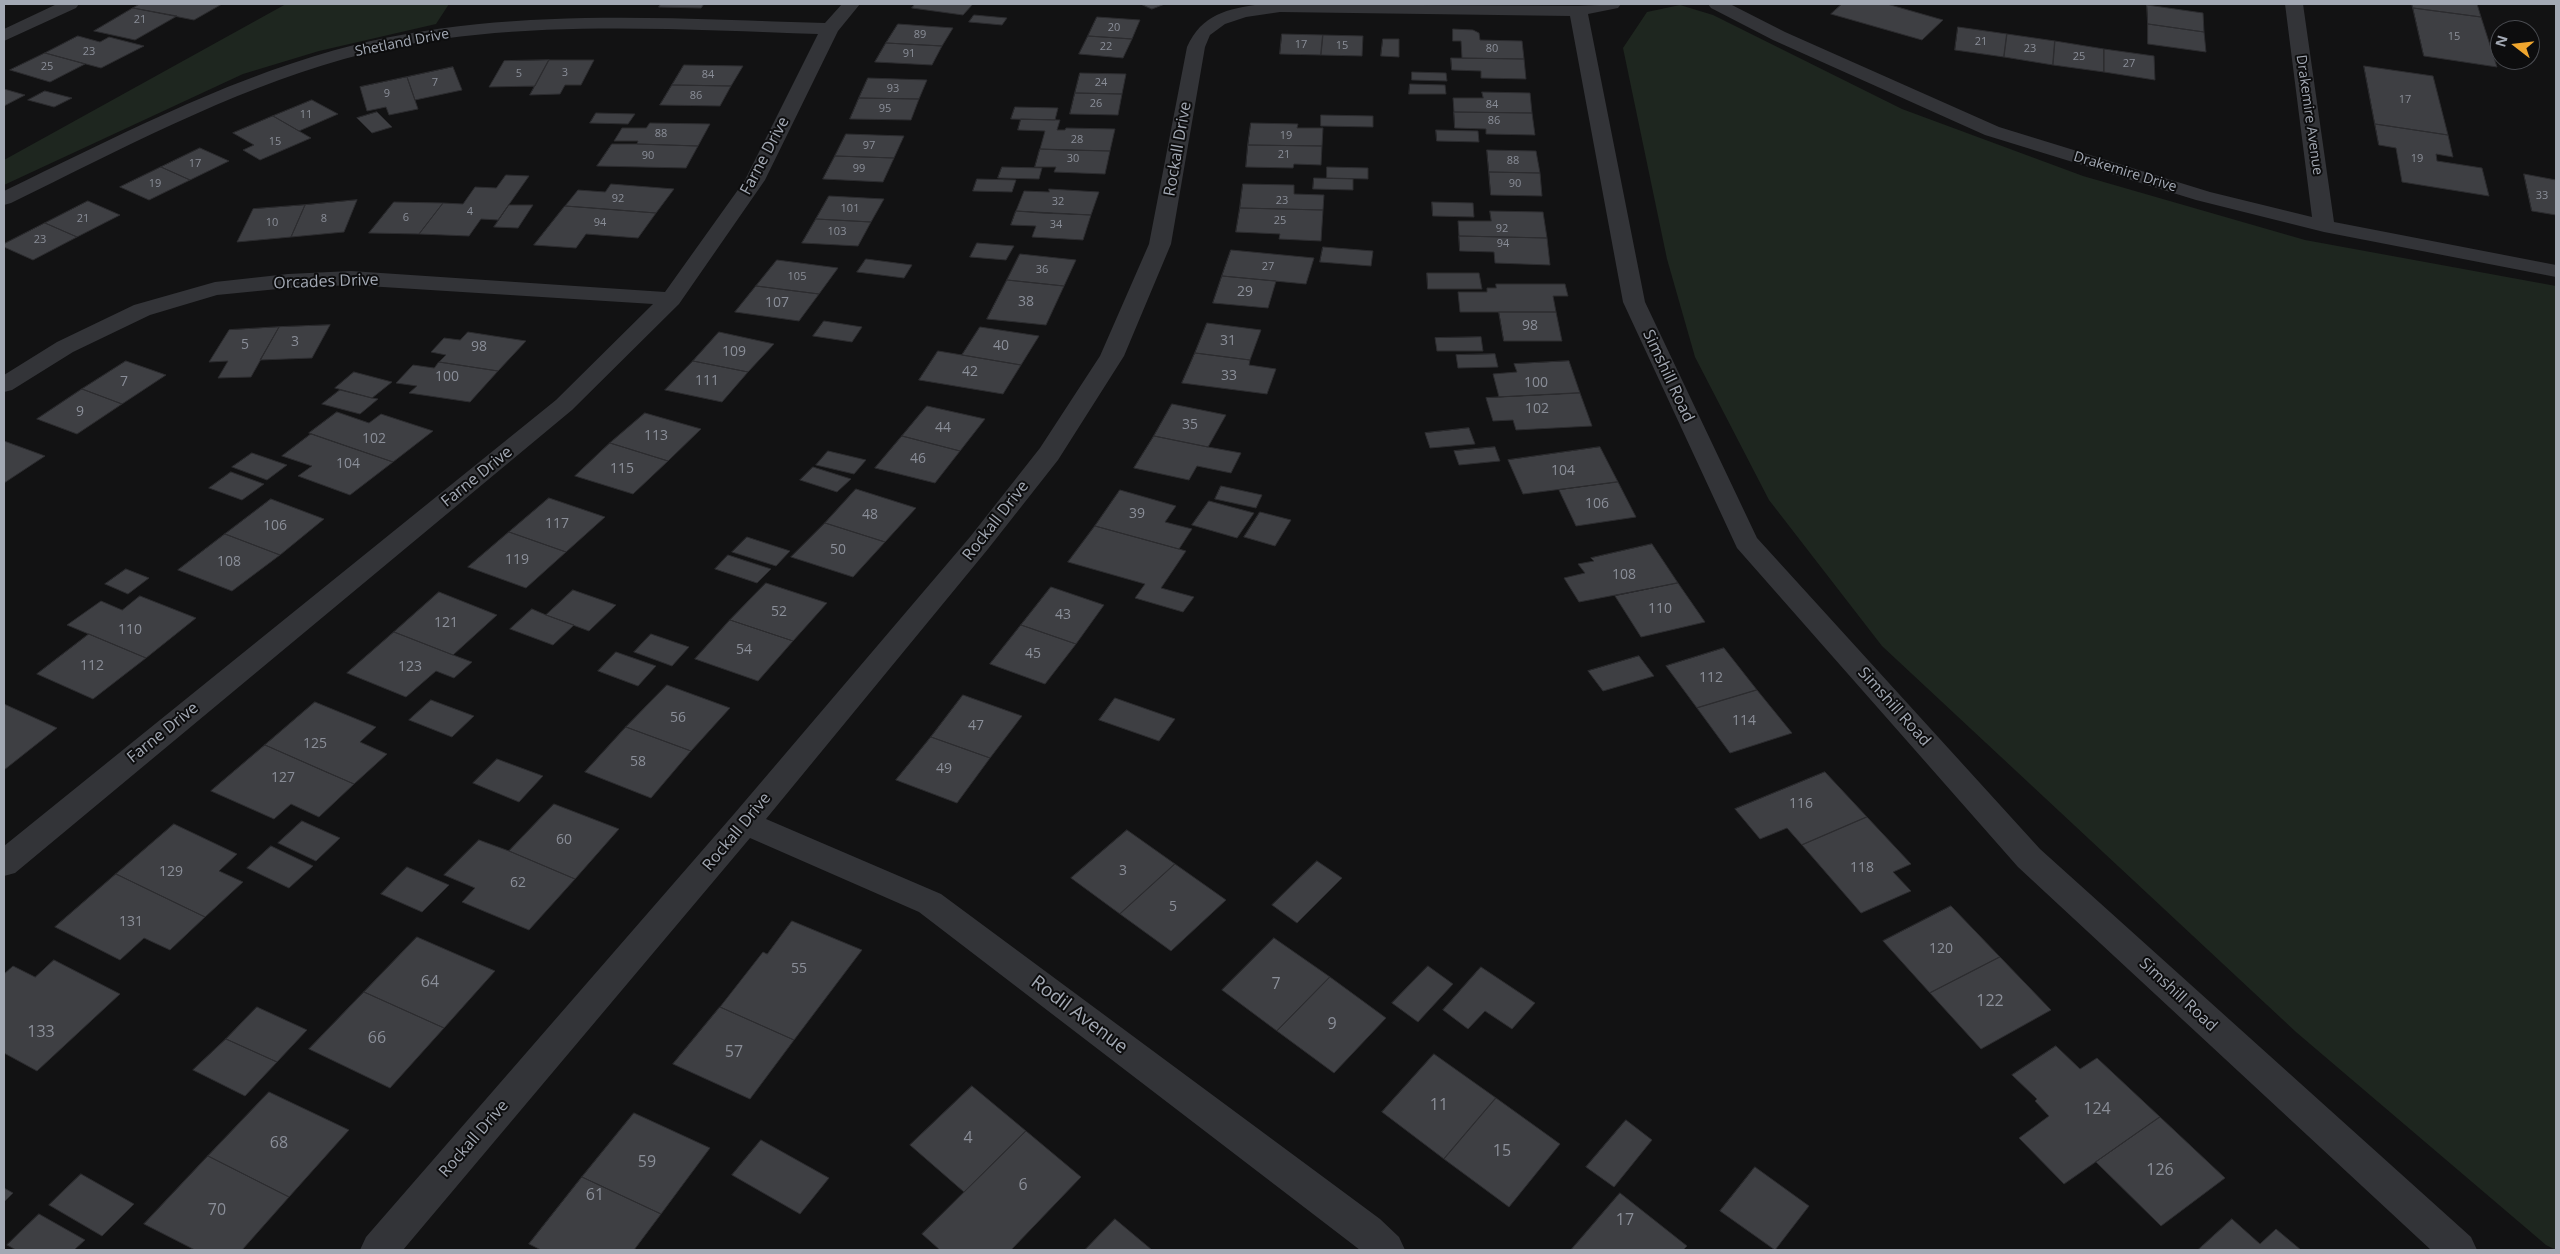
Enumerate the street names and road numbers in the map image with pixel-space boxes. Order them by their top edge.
street label: Shetland Drive [354,26,450,60]
street label: Drakemire Avenue [2292,54,2326,176]
street label: Rockall Drive [1160,100,1196,198]
street label: Farne Drive [736,114,794,198]
street label: Drakemire Drive [2071,148,2179,196]
street label: Orcades Drive [273,271,379,293]
street label: Simshill Road [1638,327,1698,425]
street label: Farne Drive [438,443,516,511]
street label: Rockall Drive [959,477,1033,565]
street label: Simshill Road [1854,664,1934,750]
street label: Farne Drive [124,699,202,767]
street label: Rockall Drive [699,789,775,875]
street label: Simshill Road [2135,954,2221,1036]
street label: Rodil Avenue [1026,971,1132,1059]
street label: Rockall Drive [435,1097,513,1181]

